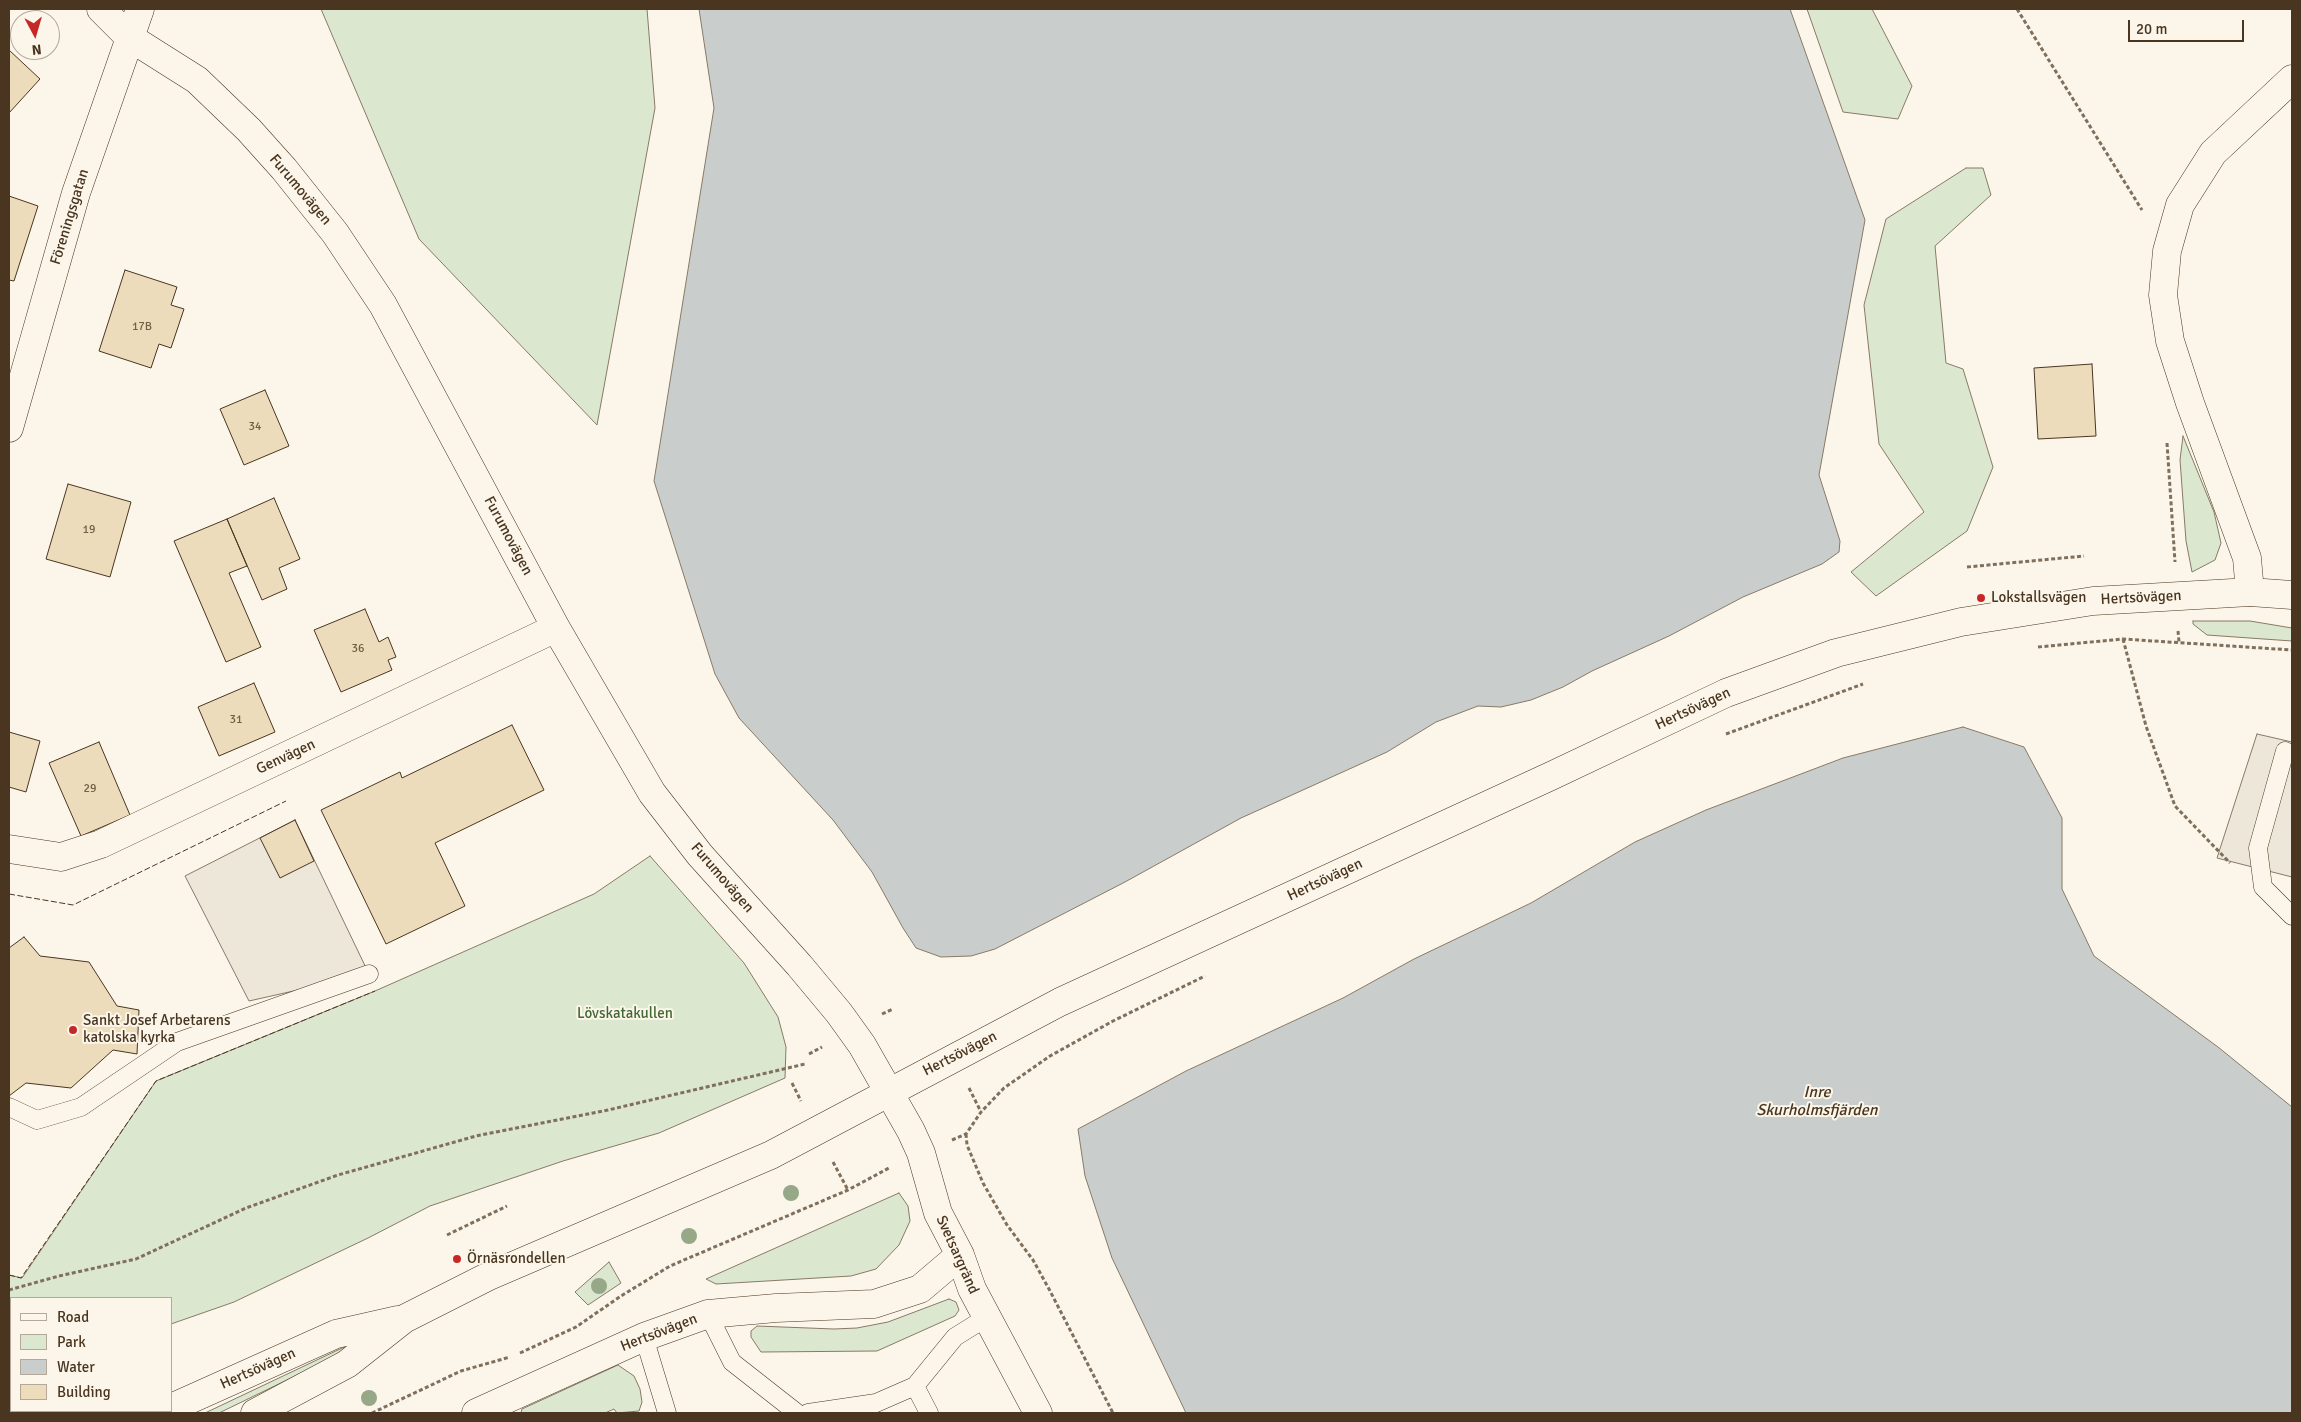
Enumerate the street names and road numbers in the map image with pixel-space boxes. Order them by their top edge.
street label: Furumovägen [265,151,335,229]
street label: Föreningsgatan [47,167,93,267]
street label: Furumovägen [480,493,536,579]
street label: Hertsövägen [2100,587,2182,609]
street label: Hertsövägen [1653,684,1733,734]
street label: Genvägen [254,736,318,778]
street label: Furumovägen [687,839,757,917]
street label: Hertsövägen [1285,855,1365,905]
street label: Hertsövägen [920,1028,1000,1080]
street label: Svetsargränd [932,1213,982,1297]
street label: Hertsövägen [618,1310,700,1356]
street label: Hertsövägen [217,1344,299,1394]

